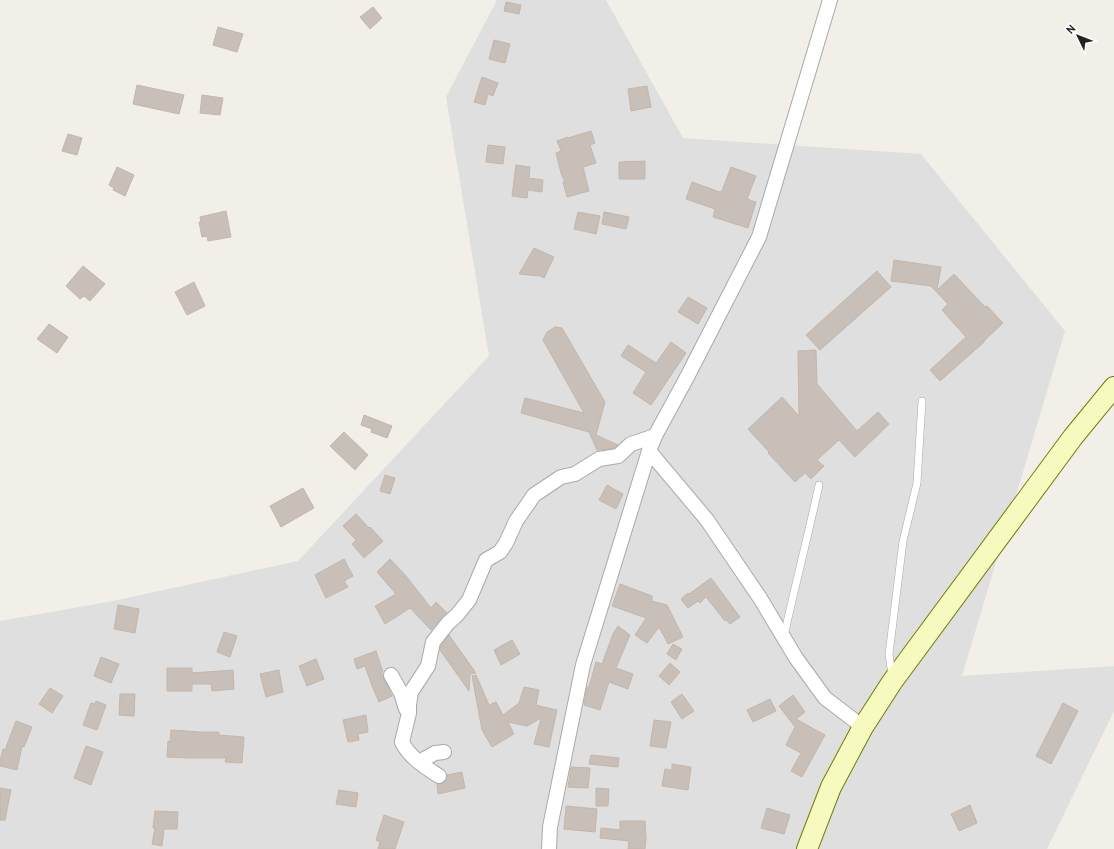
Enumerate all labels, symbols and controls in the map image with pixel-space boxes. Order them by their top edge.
north arrow [1058,16,1098,56]
text: N [1064,22,1079,38]

